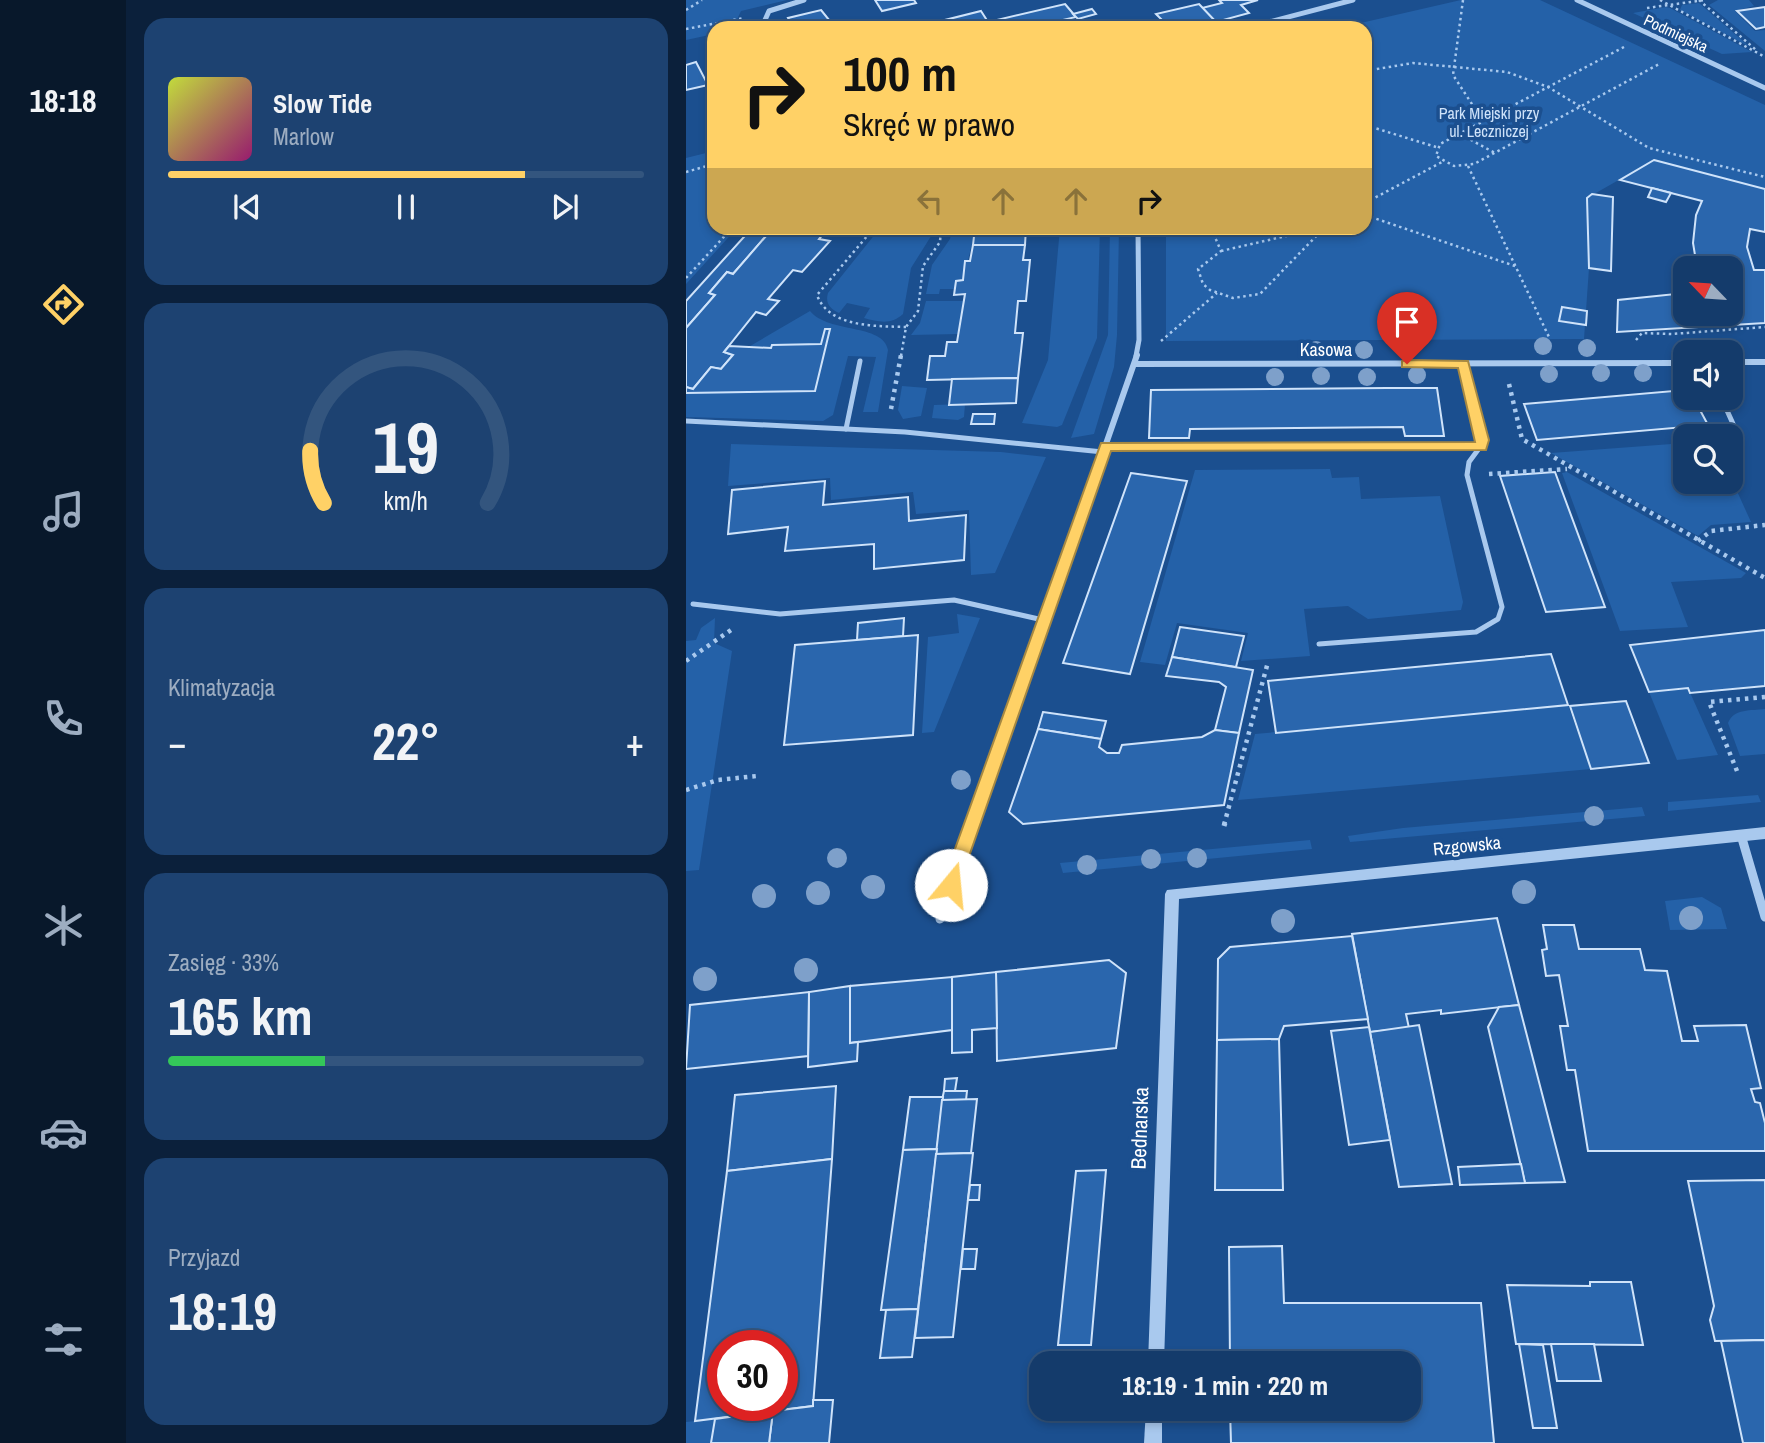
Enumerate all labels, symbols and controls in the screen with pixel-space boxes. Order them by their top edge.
street label: Podmiejska [1640,9,1712,58]
text: 100 m [843,40,957,106]
icon: right [728,49,819,140]
text: 18:18 [29,79,97,122]
text: Slow Tide [273,86,372,121]
park label: Park Miejski przy ul. Leczniczej [1439,102,1540,142]
text: Skręć w prawo [843,103,1015,146]
text: Marlow [273,121,334,152]
icon: left [911,182,949,220]
icon: ahead [984,182,1022,220]
icon: ahead [1057,182,1095,220]
icon: right [1130,182,1168,220]
icon: previous [228,188,266,226]
icon: pause [387,188,425,226]
icon: next [546,188,584,226]
north arrow [1673,256,1743,326]
map controls [1673,256,1743,494]
icon: directions [39,280,88,329]
pin [1377,292,1437,364]
icon: arrive [1388,303,1426,341]
street label: Kasowa [1300,337,1352,362]
button: sound [1673,340,1743,410]
text: 19 [373,398,439,496]
button: search [1673,424,1743,494]
text: km/h [384,483,428,517]
icon: music [39,487,88,536]
text: Klimatyzacja [168,672,275,703]
icon: phone [39,694,88,743]
text: 22° [372,706,440,776]
text: − [168,717,186,768]
text: + [626,717,644,768]
street label: Rzgowska [1432,830,1502,861]
position arrow [914,848,988,922]
icon: climate [39,901,88,950]
text: Zasięg · 33% [168,947,279,978]
text: 165 km [168,981,313,1051]
street label: Bednarska [1124,1086,1155,1170]
icon: car [39,1108,88,1157]
text: Przyjazd [168,1242,240,1273]
text: 18:19 [168,1276,277,1346]
icon: filters [39,1315,88,1364]
speed limit sign: 30 [707,1330,798,1421]
text: 18:19 · 1 min · 220 m [1122,1368,1328,1403]

